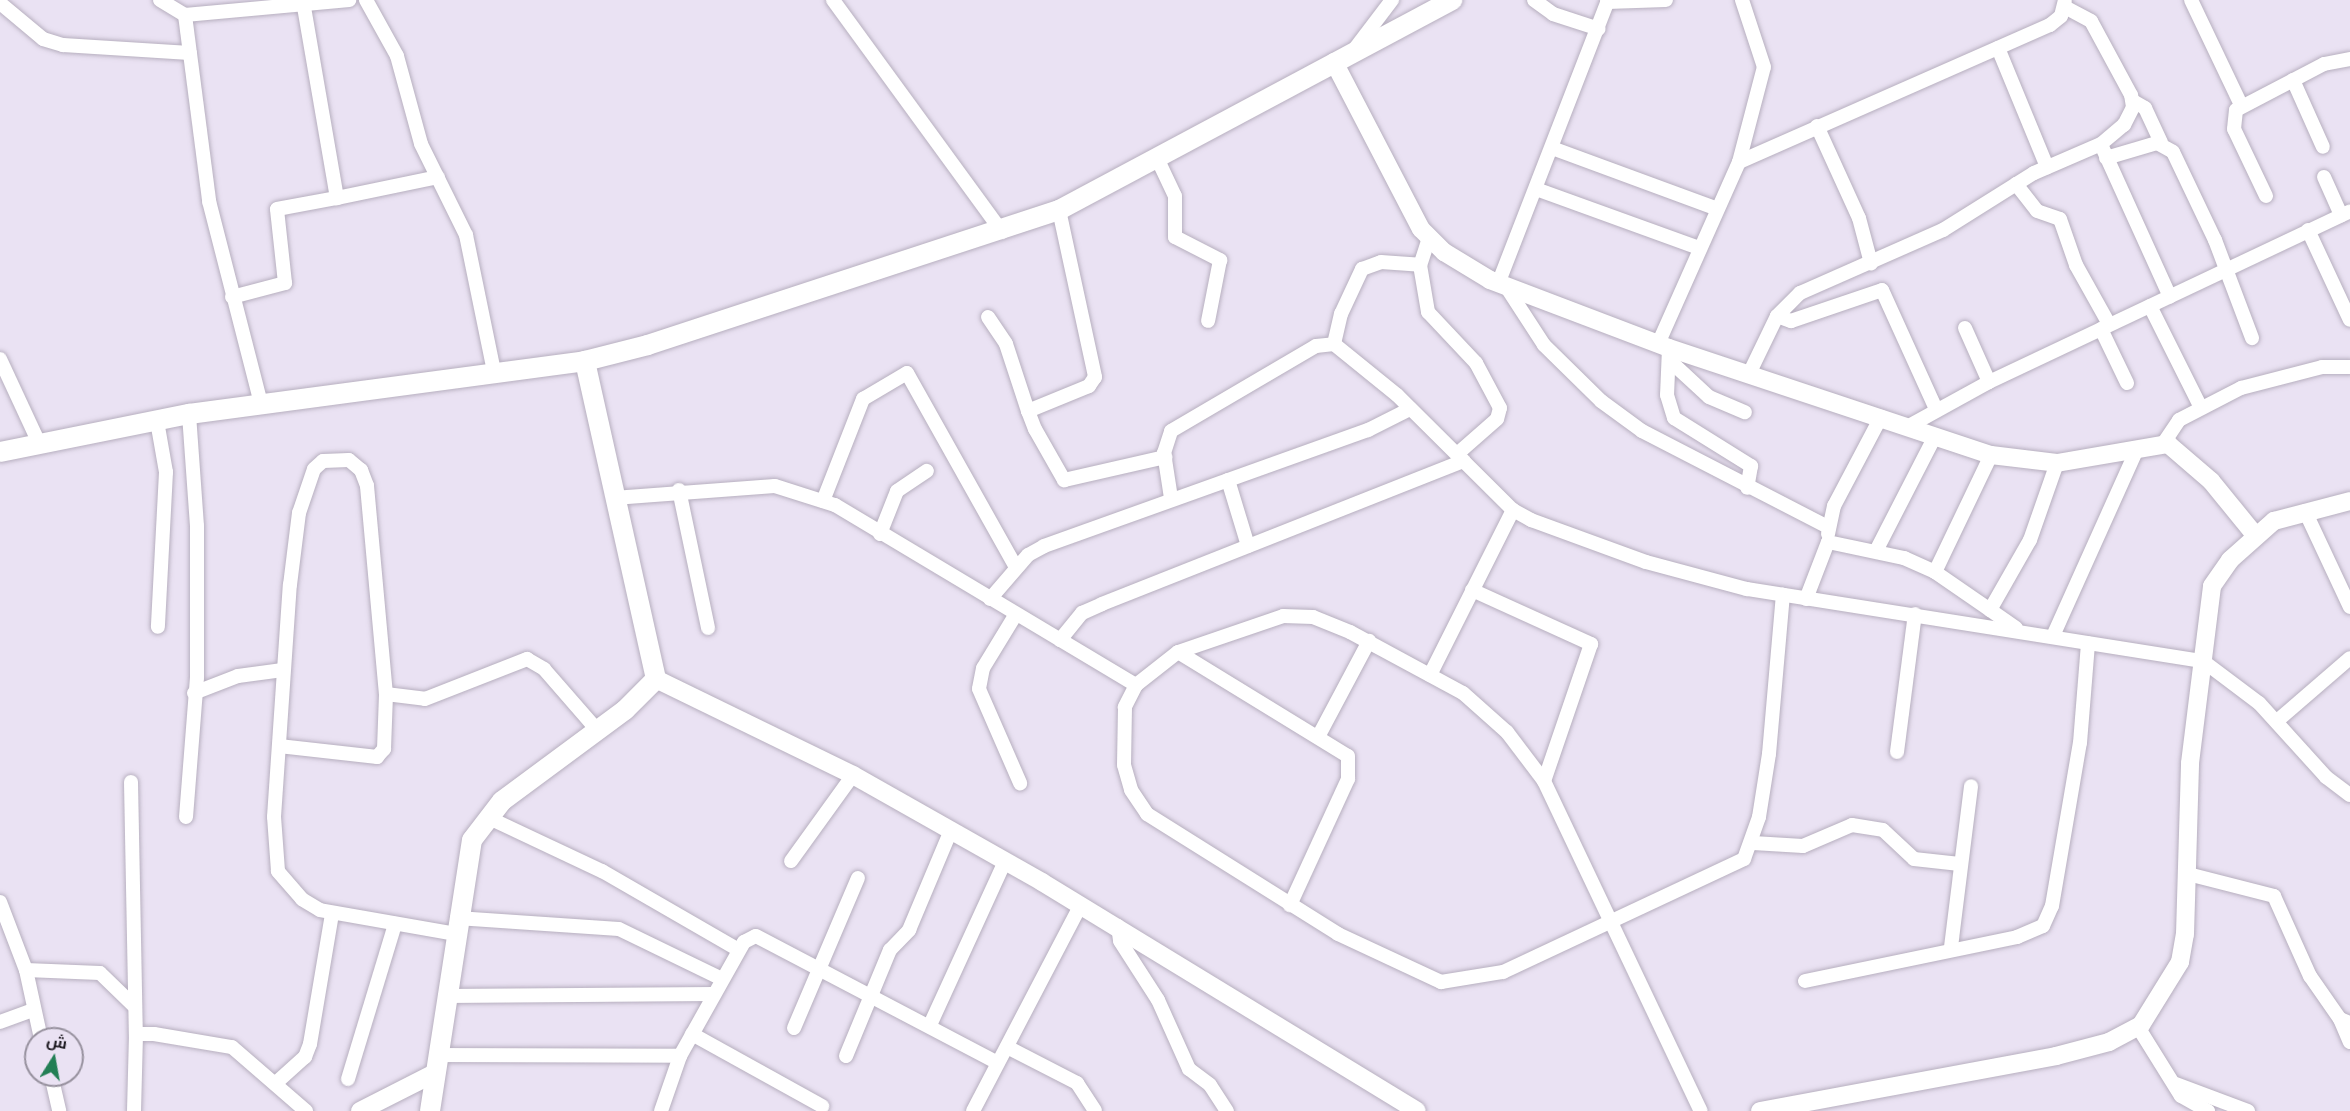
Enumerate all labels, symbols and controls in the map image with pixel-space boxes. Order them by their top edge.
north arrow [24,1027,84,1087]
text: ش [45,1029,69,1054]

